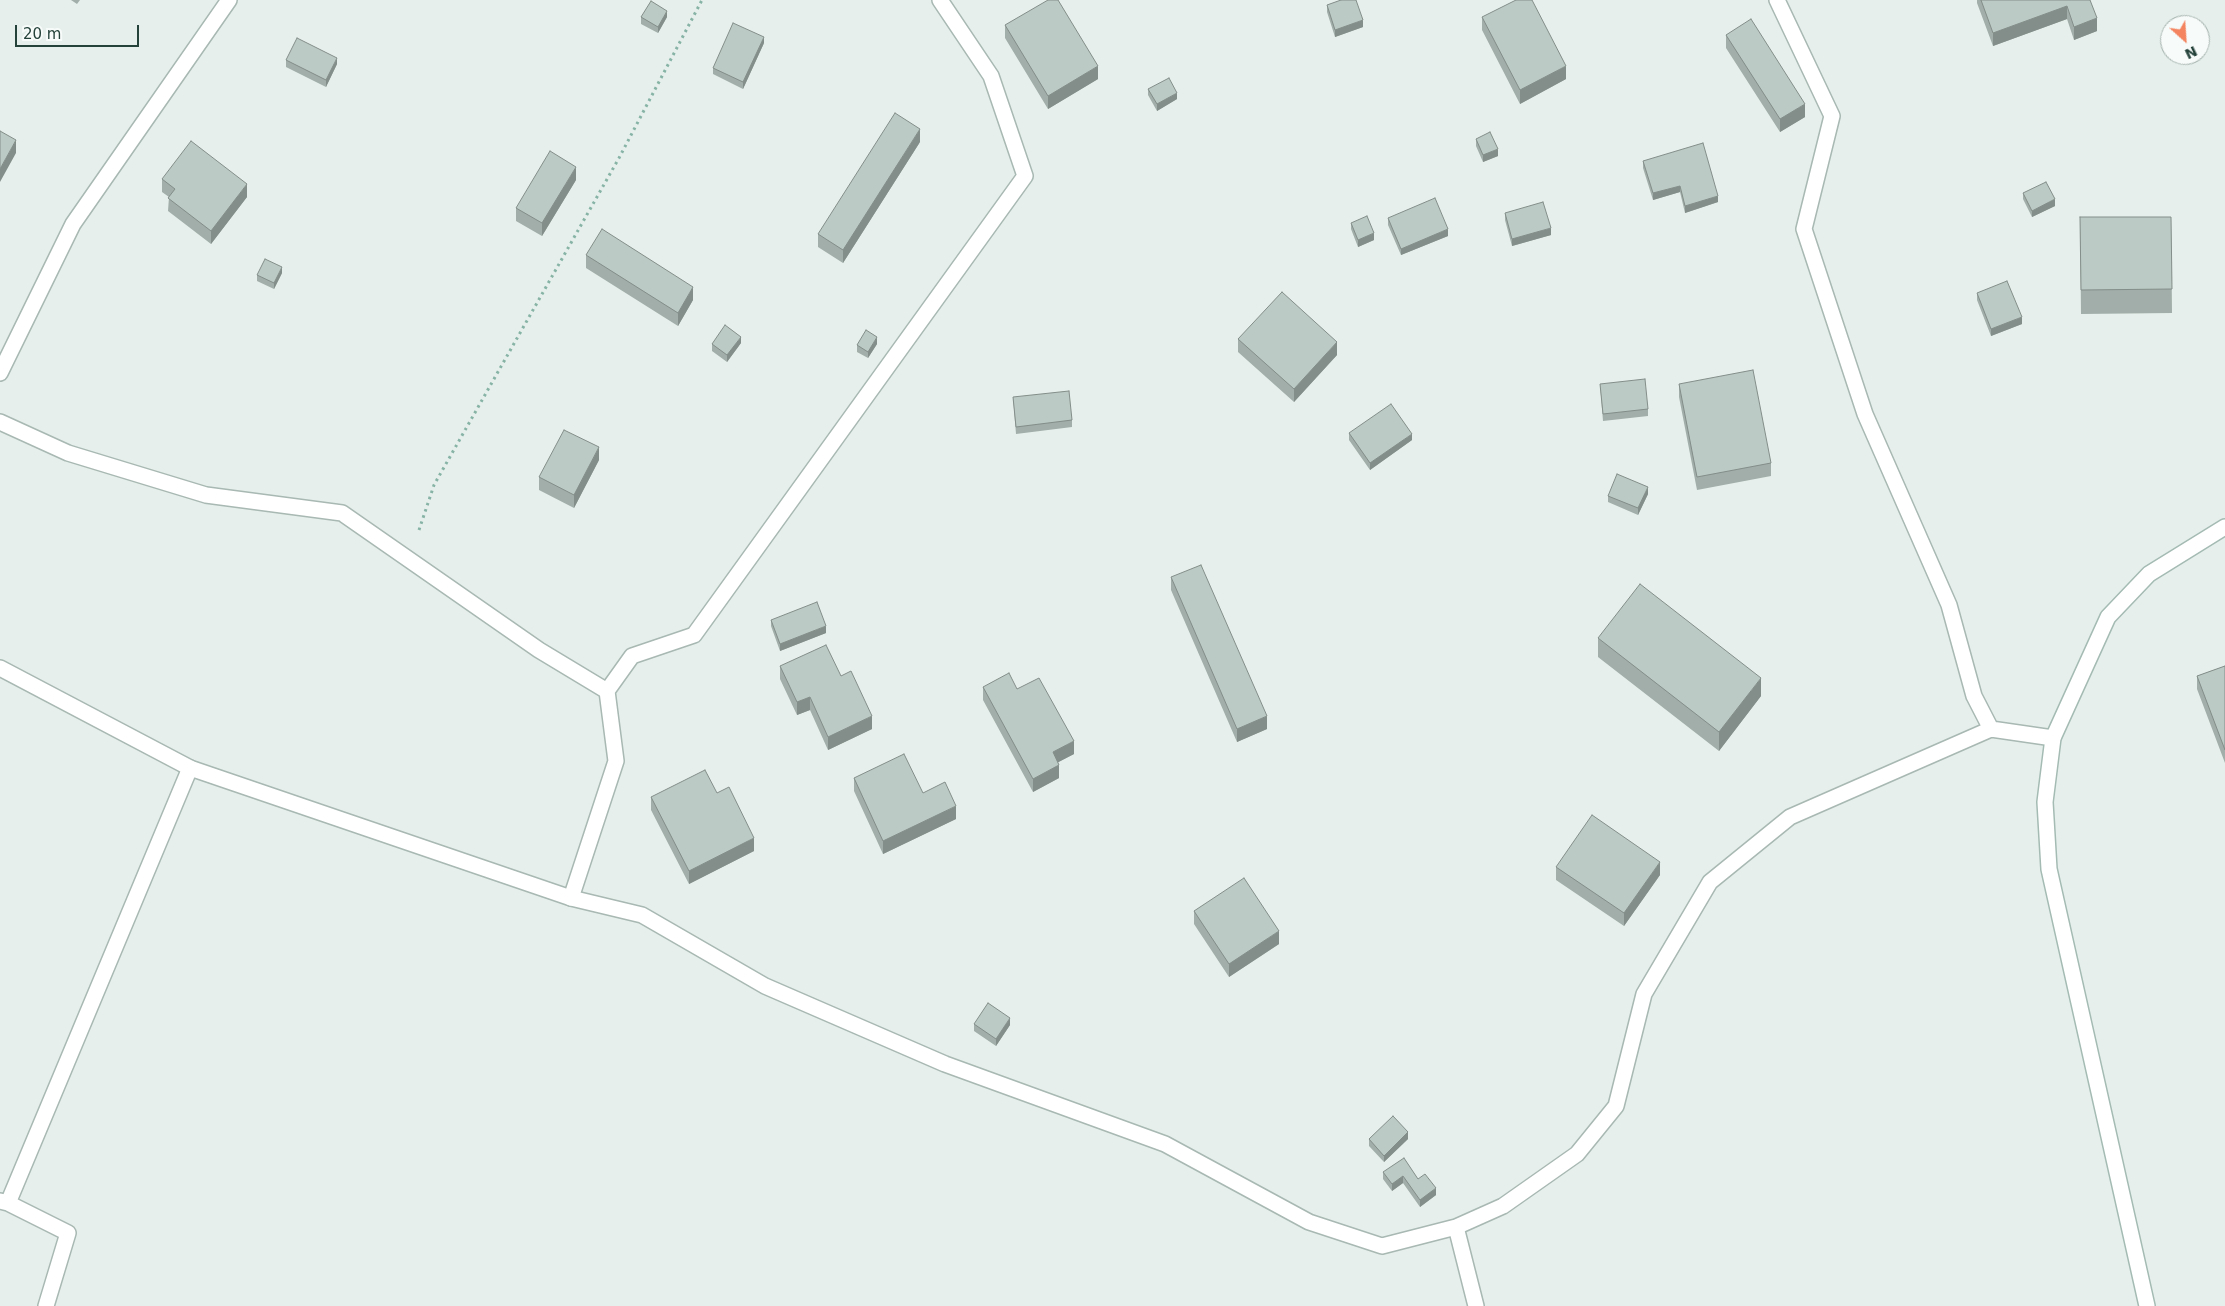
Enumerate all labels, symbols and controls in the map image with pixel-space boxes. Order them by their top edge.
scale bar [18,15,141,47]
north arrow [2160,15,2210,65]
text: 20 m [23,25,61,43]
text: N [2182,43,2200,62]

